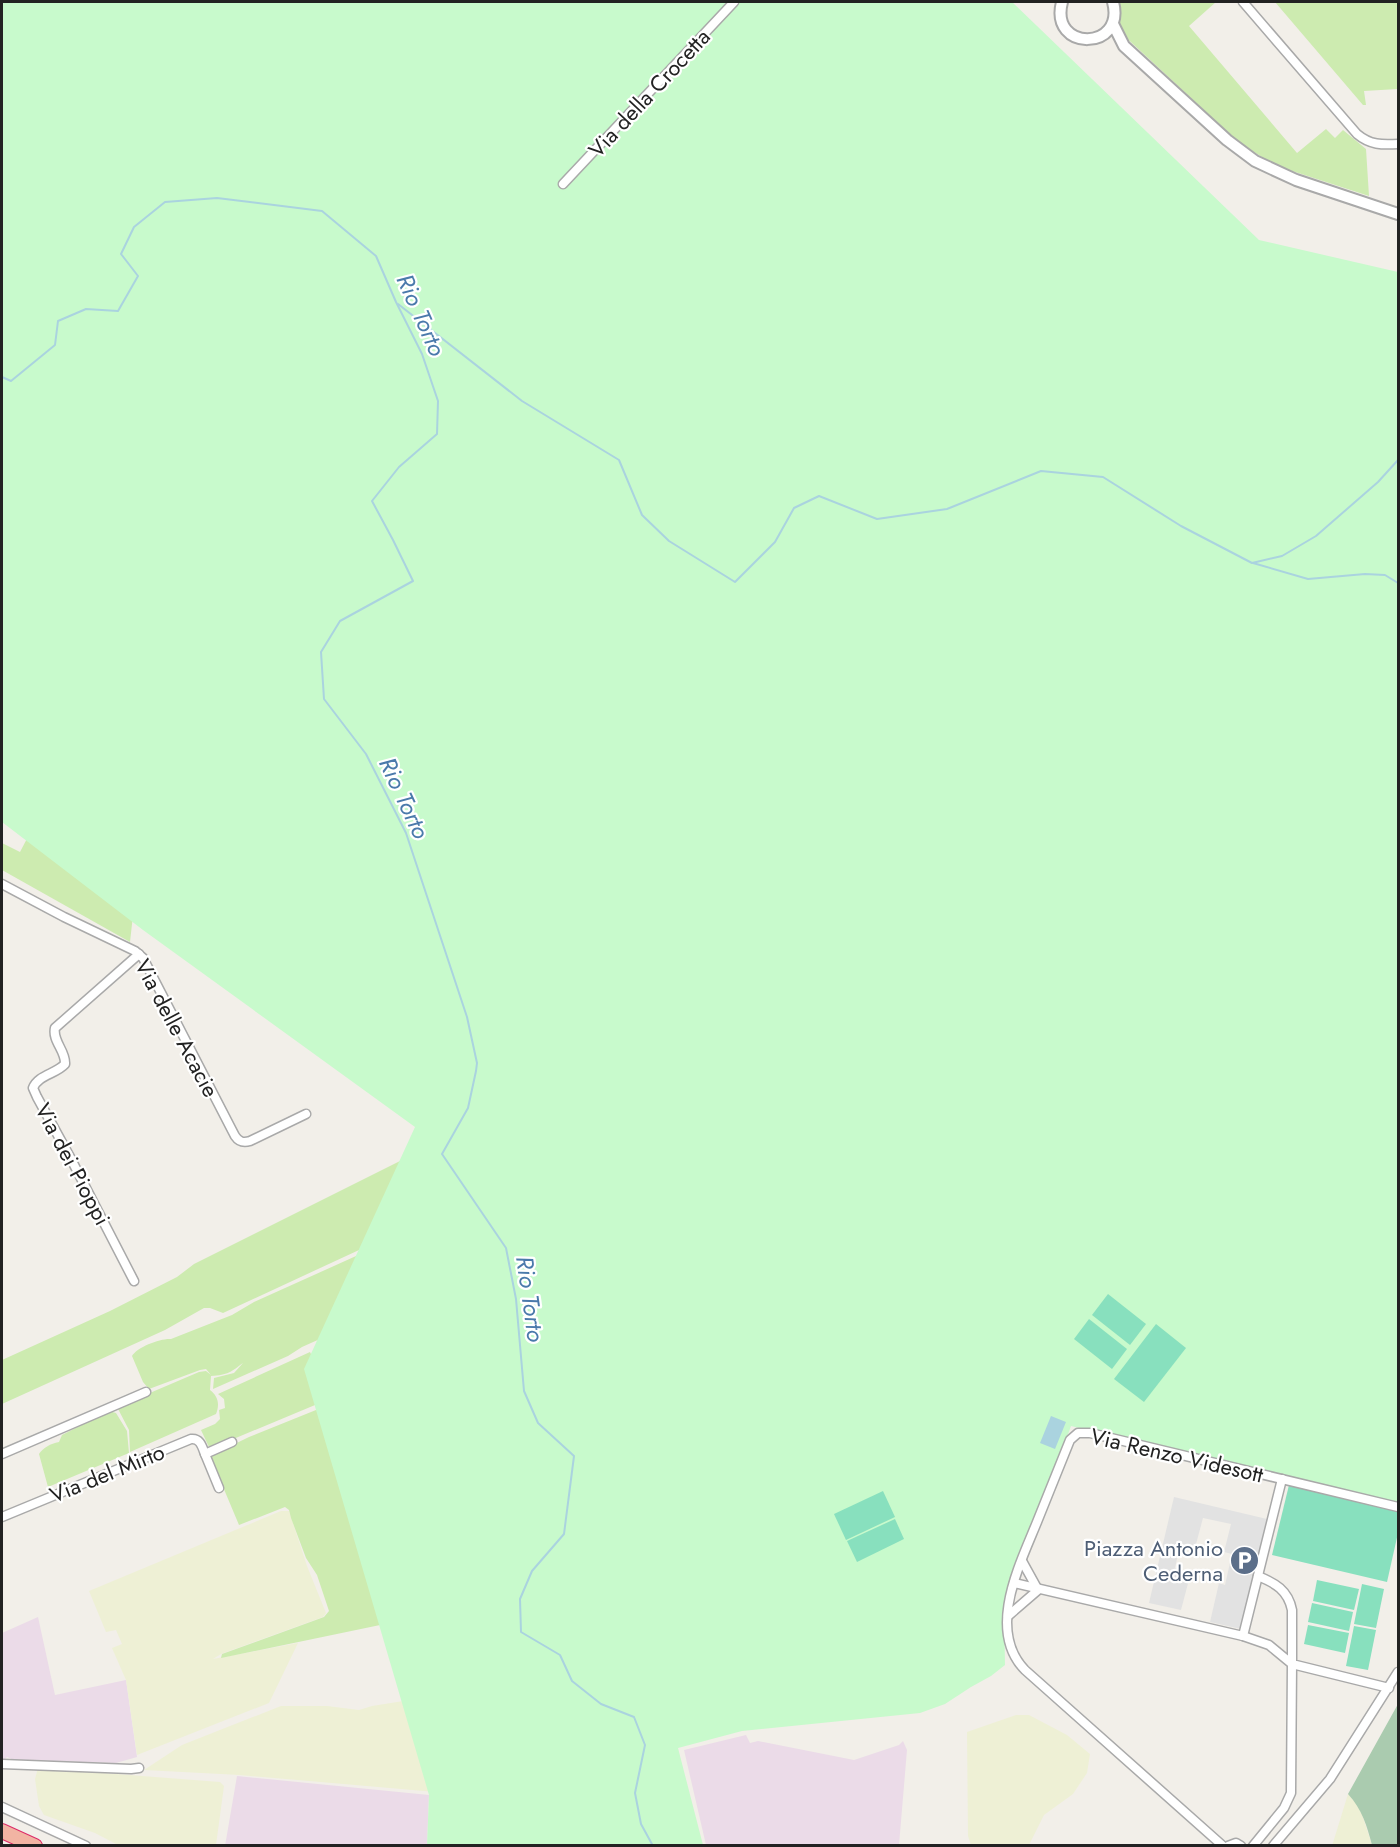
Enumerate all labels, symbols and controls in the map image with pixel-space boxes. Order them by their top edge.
street label: Via della Crocetta [581,21,717,165]
water label: Rio Torto [388,268,455,362]
water label: Rio Torto [370,751,439,845]
street label: Via delle Acacie [127,953,227,1103]
street label: Via dei Pioppi [27,1097,119,1231]
water label: Rio Torto [507,1254,554,1344]
street label: Via Renzo Videsott [1087,1420,1267,1491]
street label: Via del Mirto [45,1435,169,1511]
place label: Piazza Antonio Cederna [1084,1532,1223,1589]
parking icon: Piazza Antonio Cederna [1228,1545,1260,1577]

